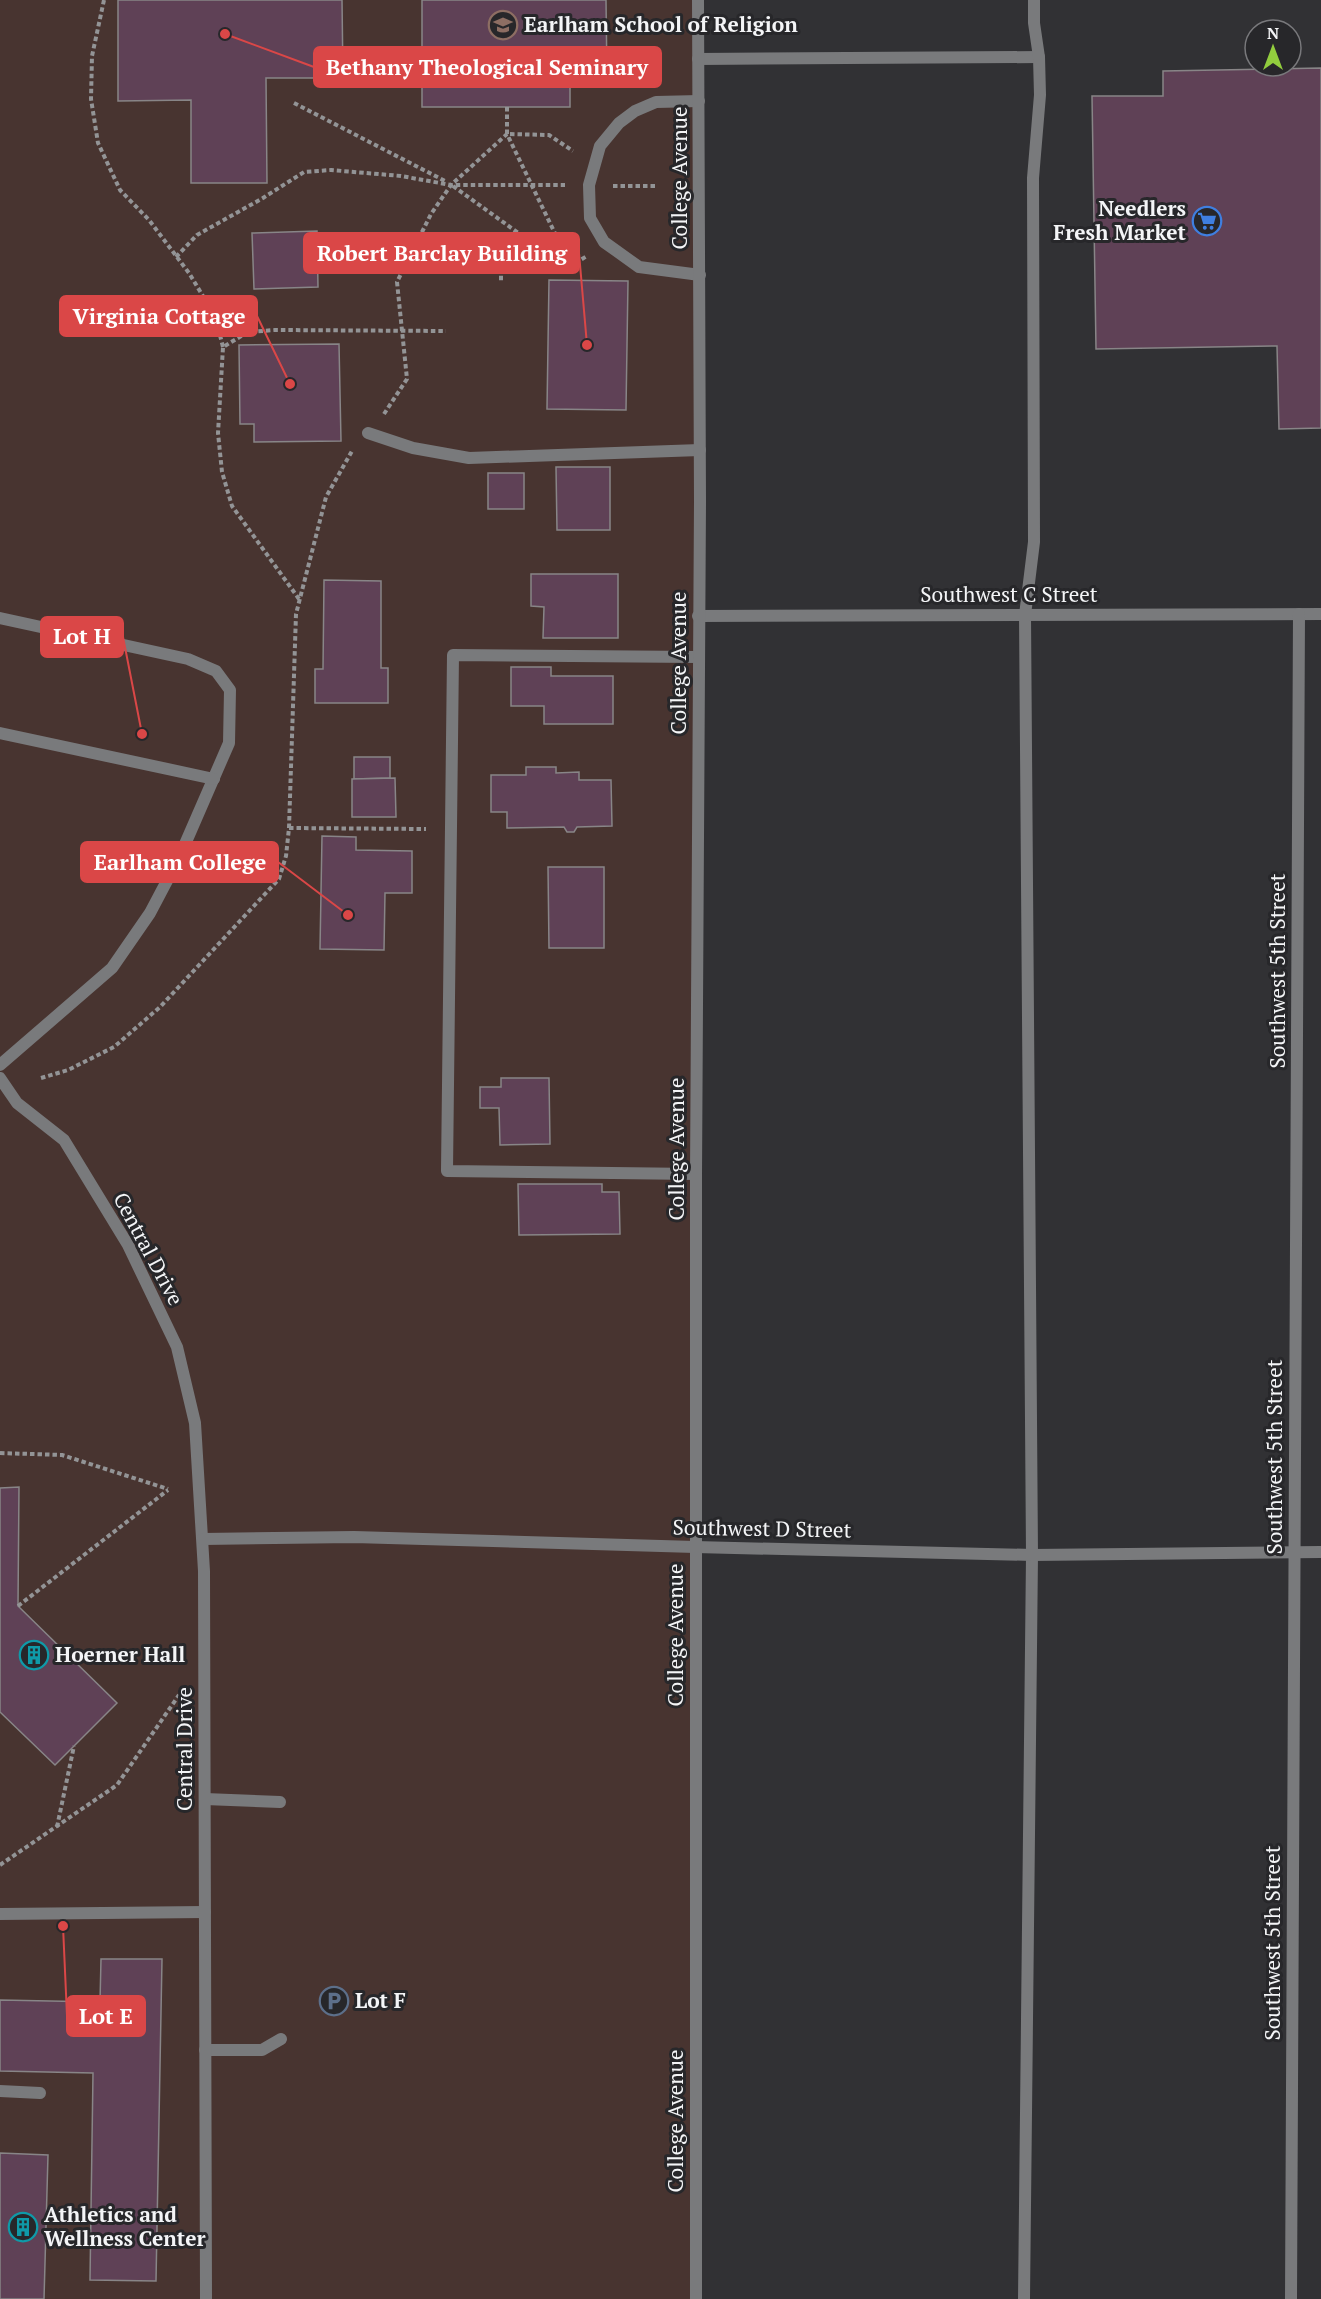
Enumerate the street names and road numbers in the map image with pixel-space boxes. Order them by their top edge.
street label: College Avenue [665,107,693,249]
street label: Southwest C Street [920,580,1098,608]
street label: College Avenue [664,592,692,734]
street label: Southwest 5th Street [1263,873,1291,1069]
street label: College Avenue [662,1078,690,1220]
street label: Central Drive [107,1187,190,1310]
street label: Southwest 5th Street [1260,1359,1288,1555]
street label: Southwest D Street [672,1512,852,1544]
street label: College Avenue [661,1564,689,1706]
street label: Central Drive [170,1687,198,1811]
street label: Southwest 5th Street [1258,1845,1286,2041]
street label: College Avenue [661,2050,689,2192]

